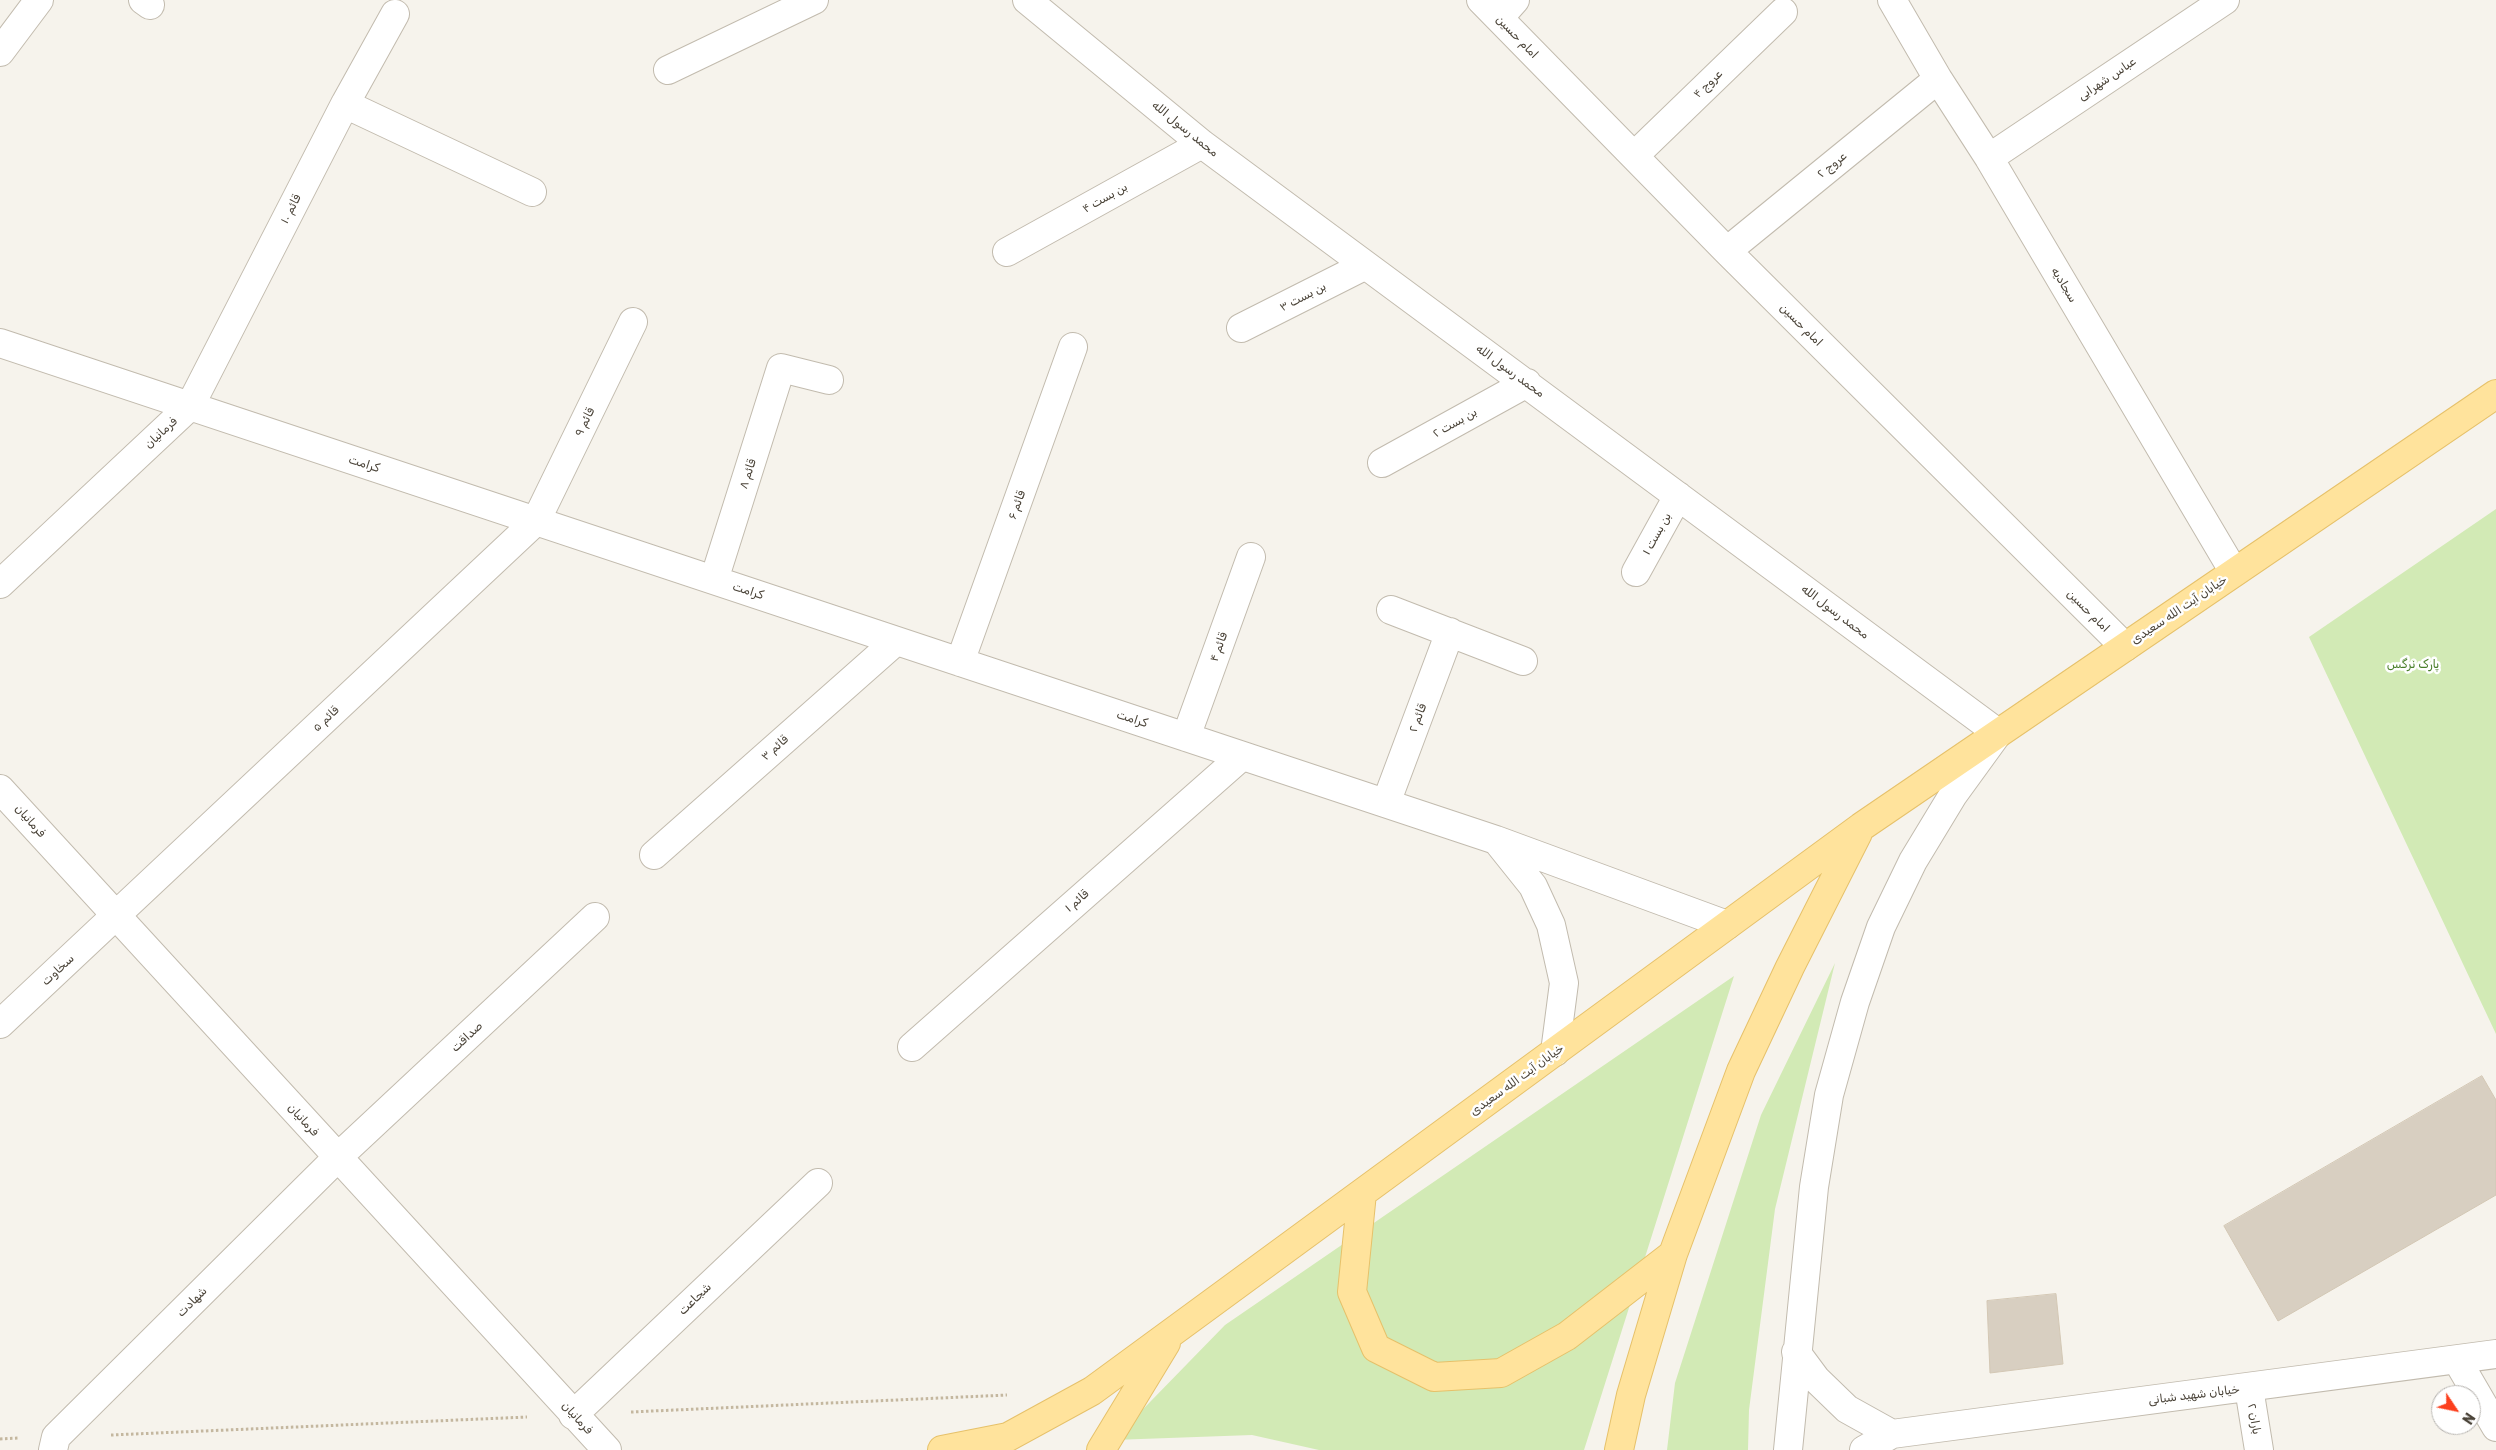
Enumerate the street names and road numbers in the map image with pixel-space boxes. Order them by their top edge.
street label: امام حسین [1493,12,1541,62]
street label: عباس شهرابی [2075,54,2139,104]
street label: عروج ۴ [1691,67,1725,101]
street label: محمد رسول الله [1149,98,1221,160]
street label: عروج ۲ [1814,149,1850,181]
street label: بن بست ۴ [1080,180,1130,216]
street label: قائم ۱۰ [278,192,304,226]
street label: سجادیه [2048,265,2080,305]
street label: بن بست ۳ [1277,279,1329,315]
street label: امام حسین [1777,301,1825,349]
street label: محمد رسول الله [1473,341,1547,401]
street label: قائم ۹ [572,405,598,439]
street label: بن بست ۲ [1430,405,1480,441]
street label: فرمانیان [142,414,180,452]
street label: کرامت [347,452,381,476]
street label: قائم ۸ [736,457,760,491]
street label: قائم ۶ [1005,488,1029,522]
street label: بن بست ۱ [1640,510,1674,558]
street label: خیابان آیت الله سعیدی [2128,573,2230,647]
street label: کرامت [731,579,765,603]
street label: محمد رسول الله [1798,582,1872,642]
street label: امام حسین [2064,587,2112,635]
street label: قائم ۴ [1207,630,1231,664]
street label: قائم ۲ [1406,702,1430,734]
street label: قائم ۵ [310,703,342,735]
street label: کرامت [1115,707,1149,731]
street label: قائم ۳ [758,732,792,764]
street label: فرمانیان [11,802,49,840]
street label: قائم ۱ [1062,887,1092,915]
street label: سخاوت [39,951,77,989]
street label: صداقت [448,1019,486,1055]
street label: خیابان آیت الله سعیدی [1467,1041,1567,1119]
street label: فرمانیان [284,1101,322,1139]
street label: شجاعت [676,1280,714,1318]
street label: شهادت [174,1284,210,1320]
street label: خیابان شهید شبانی [2147,1382,2241,1408]
street label: فرمانیان [558,1399,596,1437]
street label: باران ۲ [2244,1402,2264,1436]

